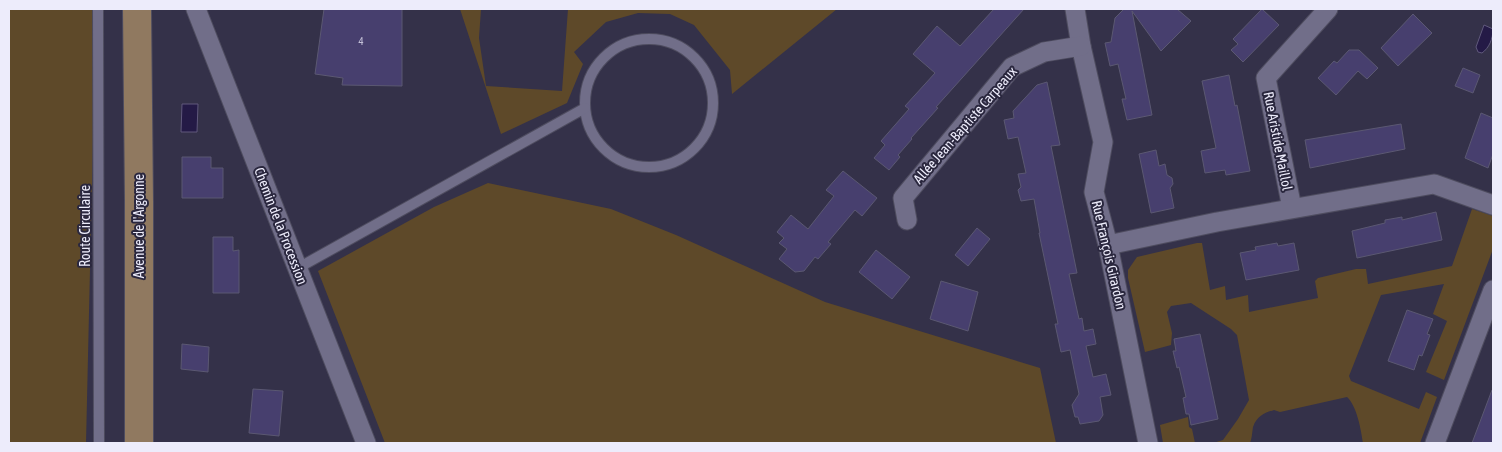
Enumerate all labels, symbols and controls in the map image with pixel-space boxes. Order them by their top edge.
house number: 4 [358,35,364,47]
street label: Allée Jean-Baptiste Carpeaux [910,63,1020,187]
street label: Rue Aristide Maillol [1261,90,1295,192]
street label: Chemin de la Procession [251,165,311,287]
street label: Avenue de l'Argonne [131,174,147,278]
street label: Route Circulaire [77,185,93,267]
street label: Rue François Girardon [1089,199,1129,311]

